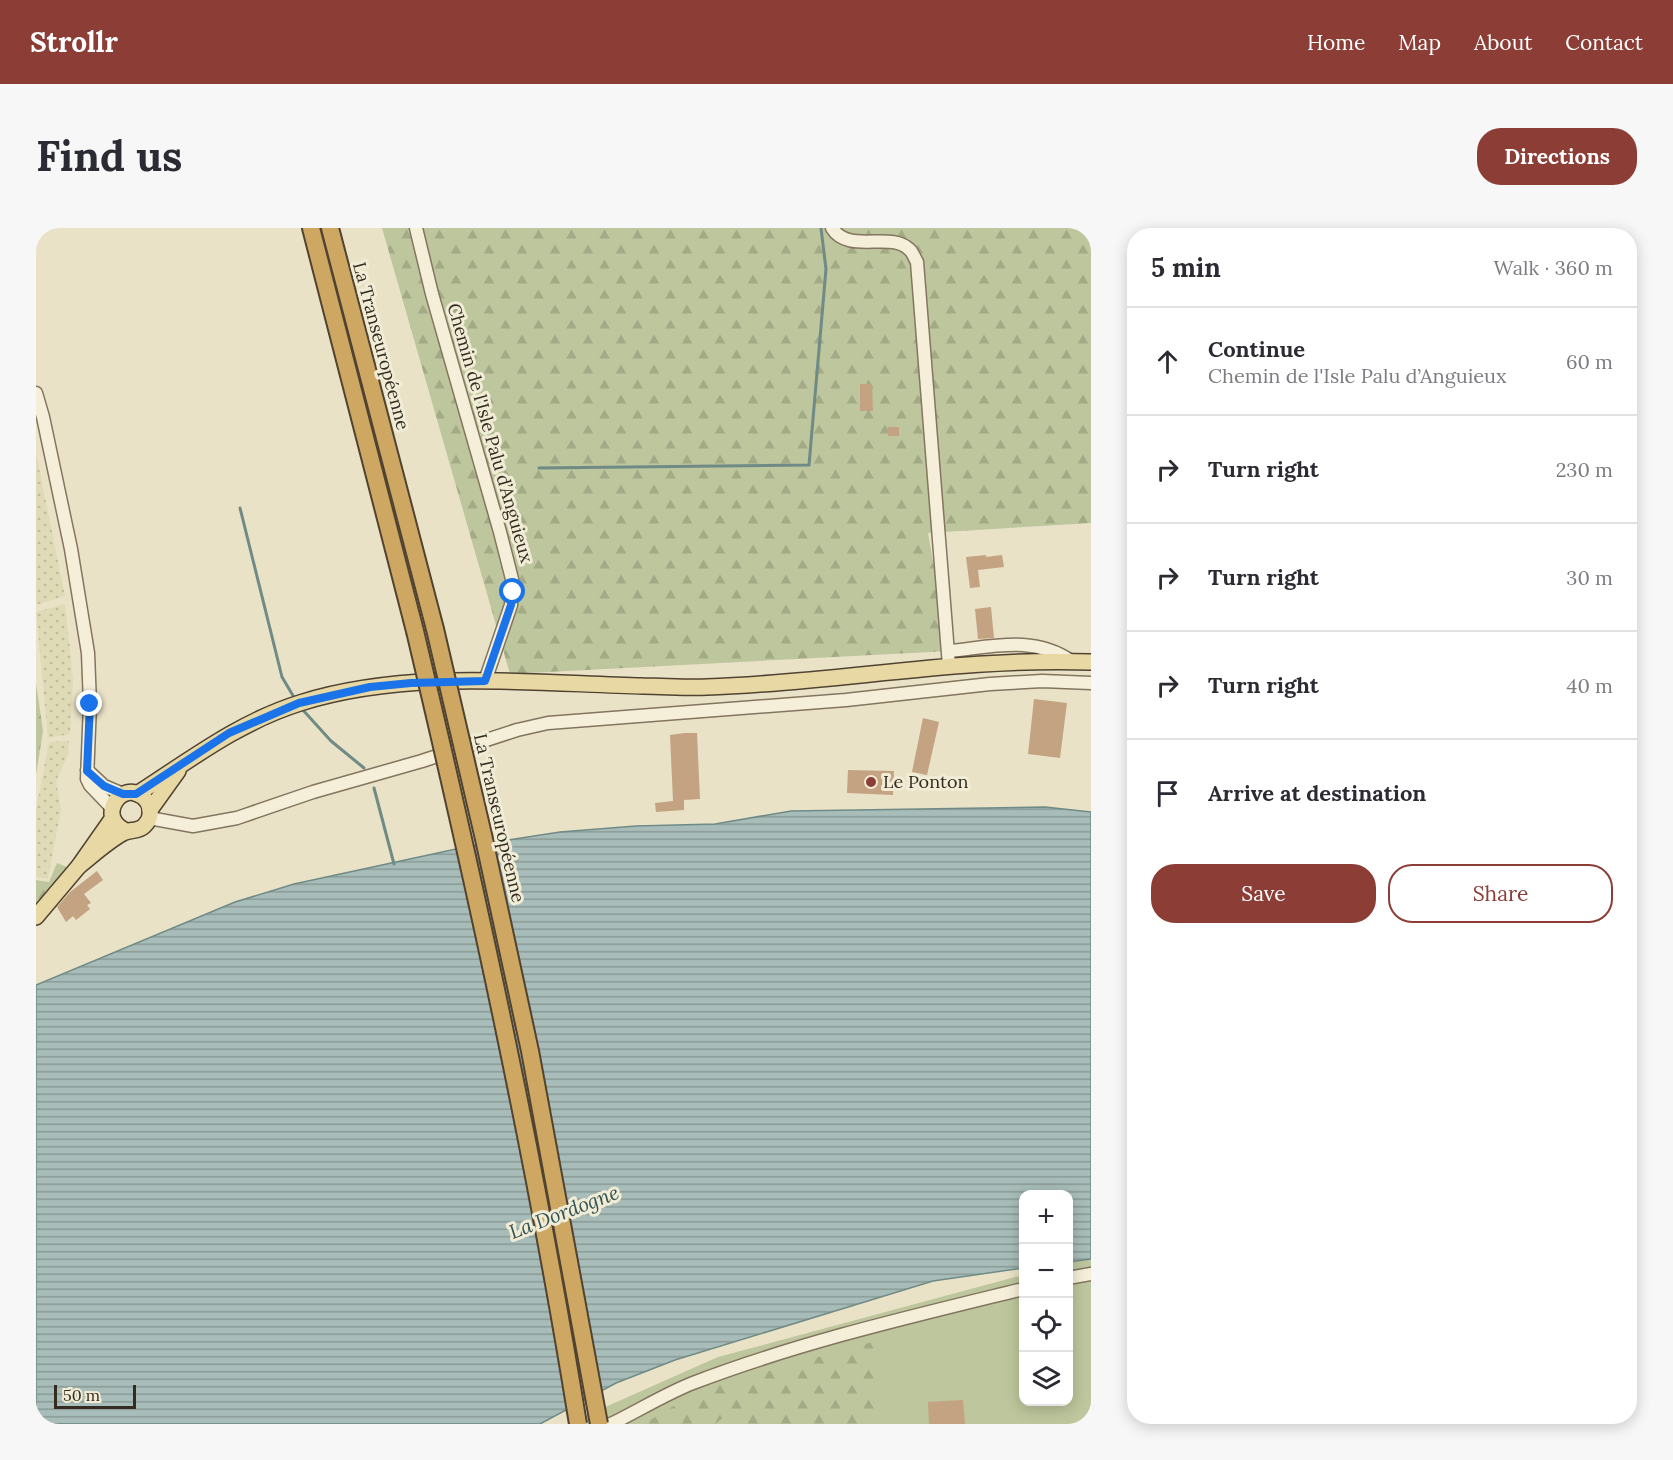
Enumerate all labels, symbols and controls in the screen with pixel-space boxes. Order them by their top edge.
text: Strollr [30,24,118,60]
text: Home [1307,29,1365,56]
text: Map [1398,29,1441,56]
text: About [1474,29,1532,56]
text: Contact [1565,29,1643,56]
button: Directions [1477,128,1637,185]
text: Find us [36,129,182,183]
text: 5 min [1151,251,1221,284]
text: Walk · 360 m [1494,255,1613,280]
street label: La Transeuropéenne [348,259,415,433]
street label: Chemin de l'Isle Palu d’Anguieux [442,301,539,566]
text: Continue [1208,335,1305,363]
icon: ahead [1151,345,1184,378]
text: 60 m [1566,349,1613,374]
text: Chemin de l'Isle Palu d’Anguieux [1208,363,1507,388]
icon: right [1151,453,1184,486]
text: Turn right [1208,455,1319,483]
text: 230 m [1556,457,1613,482]
icon: right [1151,561,1184,594]
text: Turn right [1208,563,1319,591]
text: 30 m [1566,565,1613,590]
route start [499,578,525,604]
icon: right [1151,669,1184,702]
text: Turn right [1208,671,1319,699]
text: 40 m [1567,673,1613,698]
route end [76,690,102,716]
street label: La Transeuropéenne [469,731,530,905]
place label: Le Ponton [883,770,968,793]
marker: Le Ponton [864,775,878,789]
icon: arrive [1151,777,1184,810]
text: Arrive at destination [1208,779,1426,807]
button: Save [1151,864,1376,923]
button: Share [1388,864,1613,923]
water label: La Dordogne [505,1179,622,1244]
map controls [1019,1190,1073,1406]
button: + [1019,1190,1073,1244]
button: − [1019,1244,1073,1298]
button: locate [1019,1298,1073,1352]
button: layers [1019,1352,1073,1406]
scale bar [54,1382,136,1410]
text: 50 m [63,1385,100,1405]

